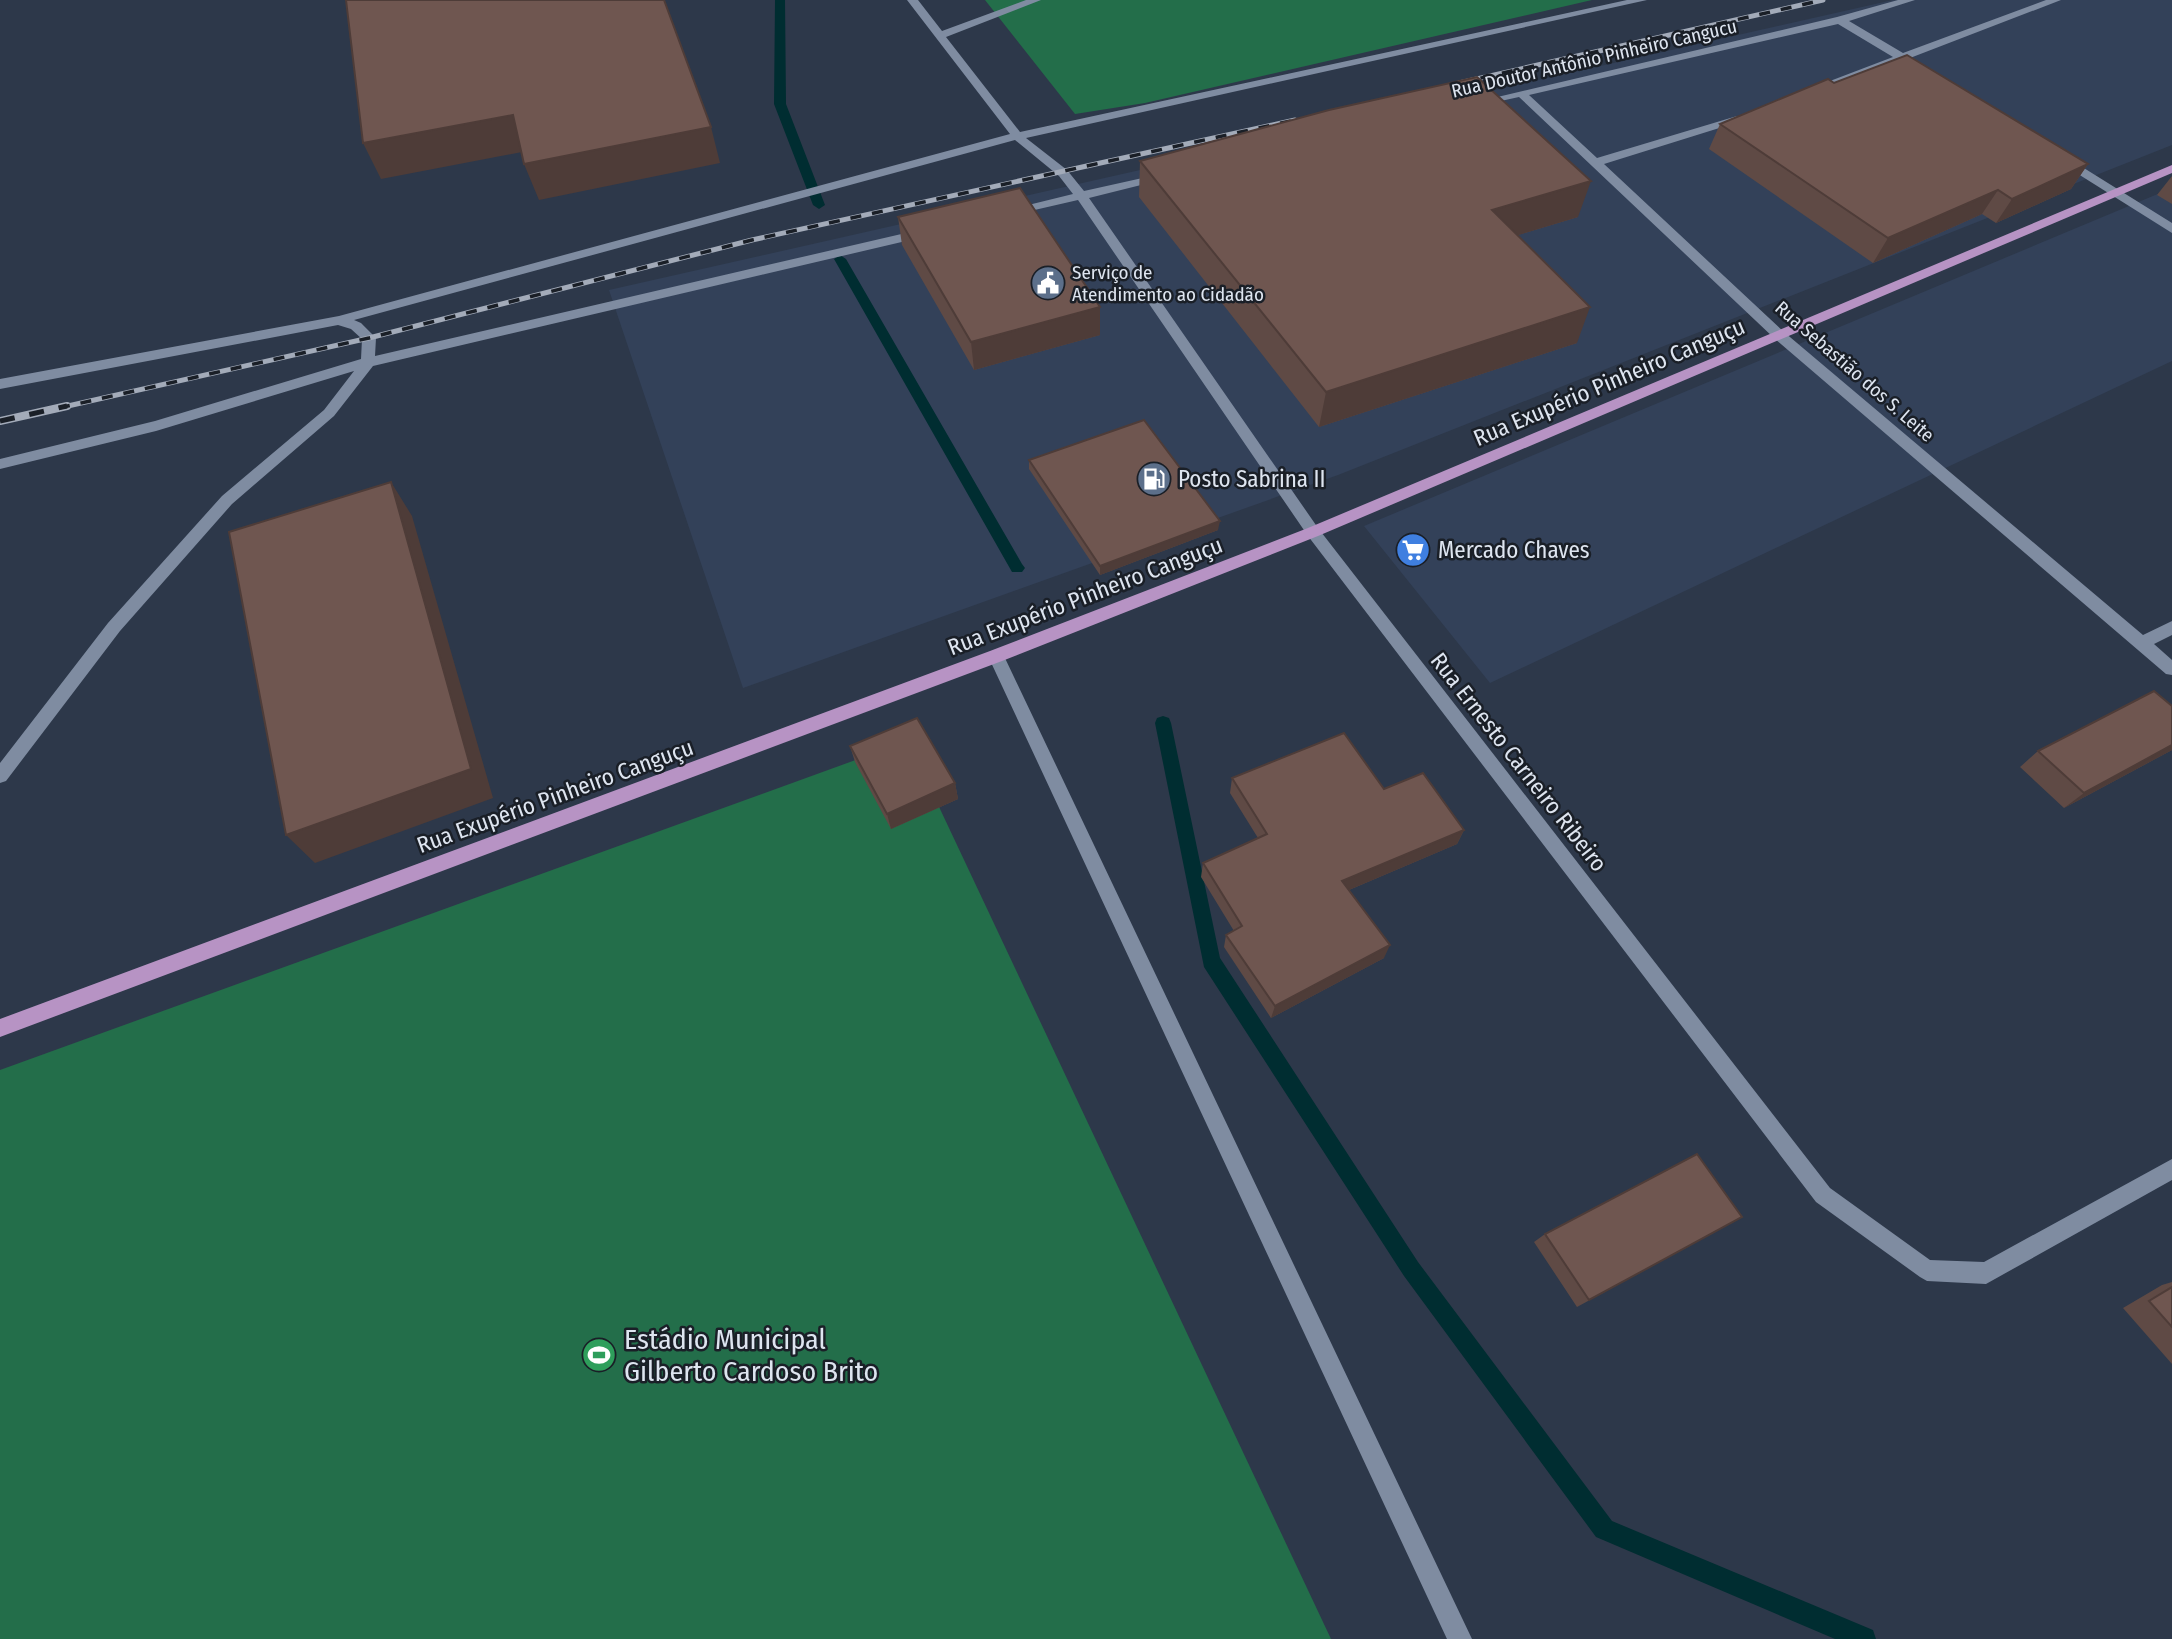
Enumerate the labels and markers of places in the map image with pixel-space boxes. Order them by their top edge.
place label: Serviço de Atendimento ao Cidadão [1072,261,1264,306]
public building icon: Serviço de Atendimento ao Cidadão [1029,264,1067,302]
fuel station icon: Posto Sabrina II [1135,460,1173,498]
place label: Posto Sabrina II [1178,465,1326,493]
supermarket icon: Mercado Chaves [1394,531,1432,569]
place label: Mercado Chaves [1438,536,1590,564]
place label: Estádio Municipal Gilberto Cardoso Brito [624,1323,878,1388]
sports icon: Estádio Municipal Gilberto Cardoso Brito [580,1336,618,1374]

